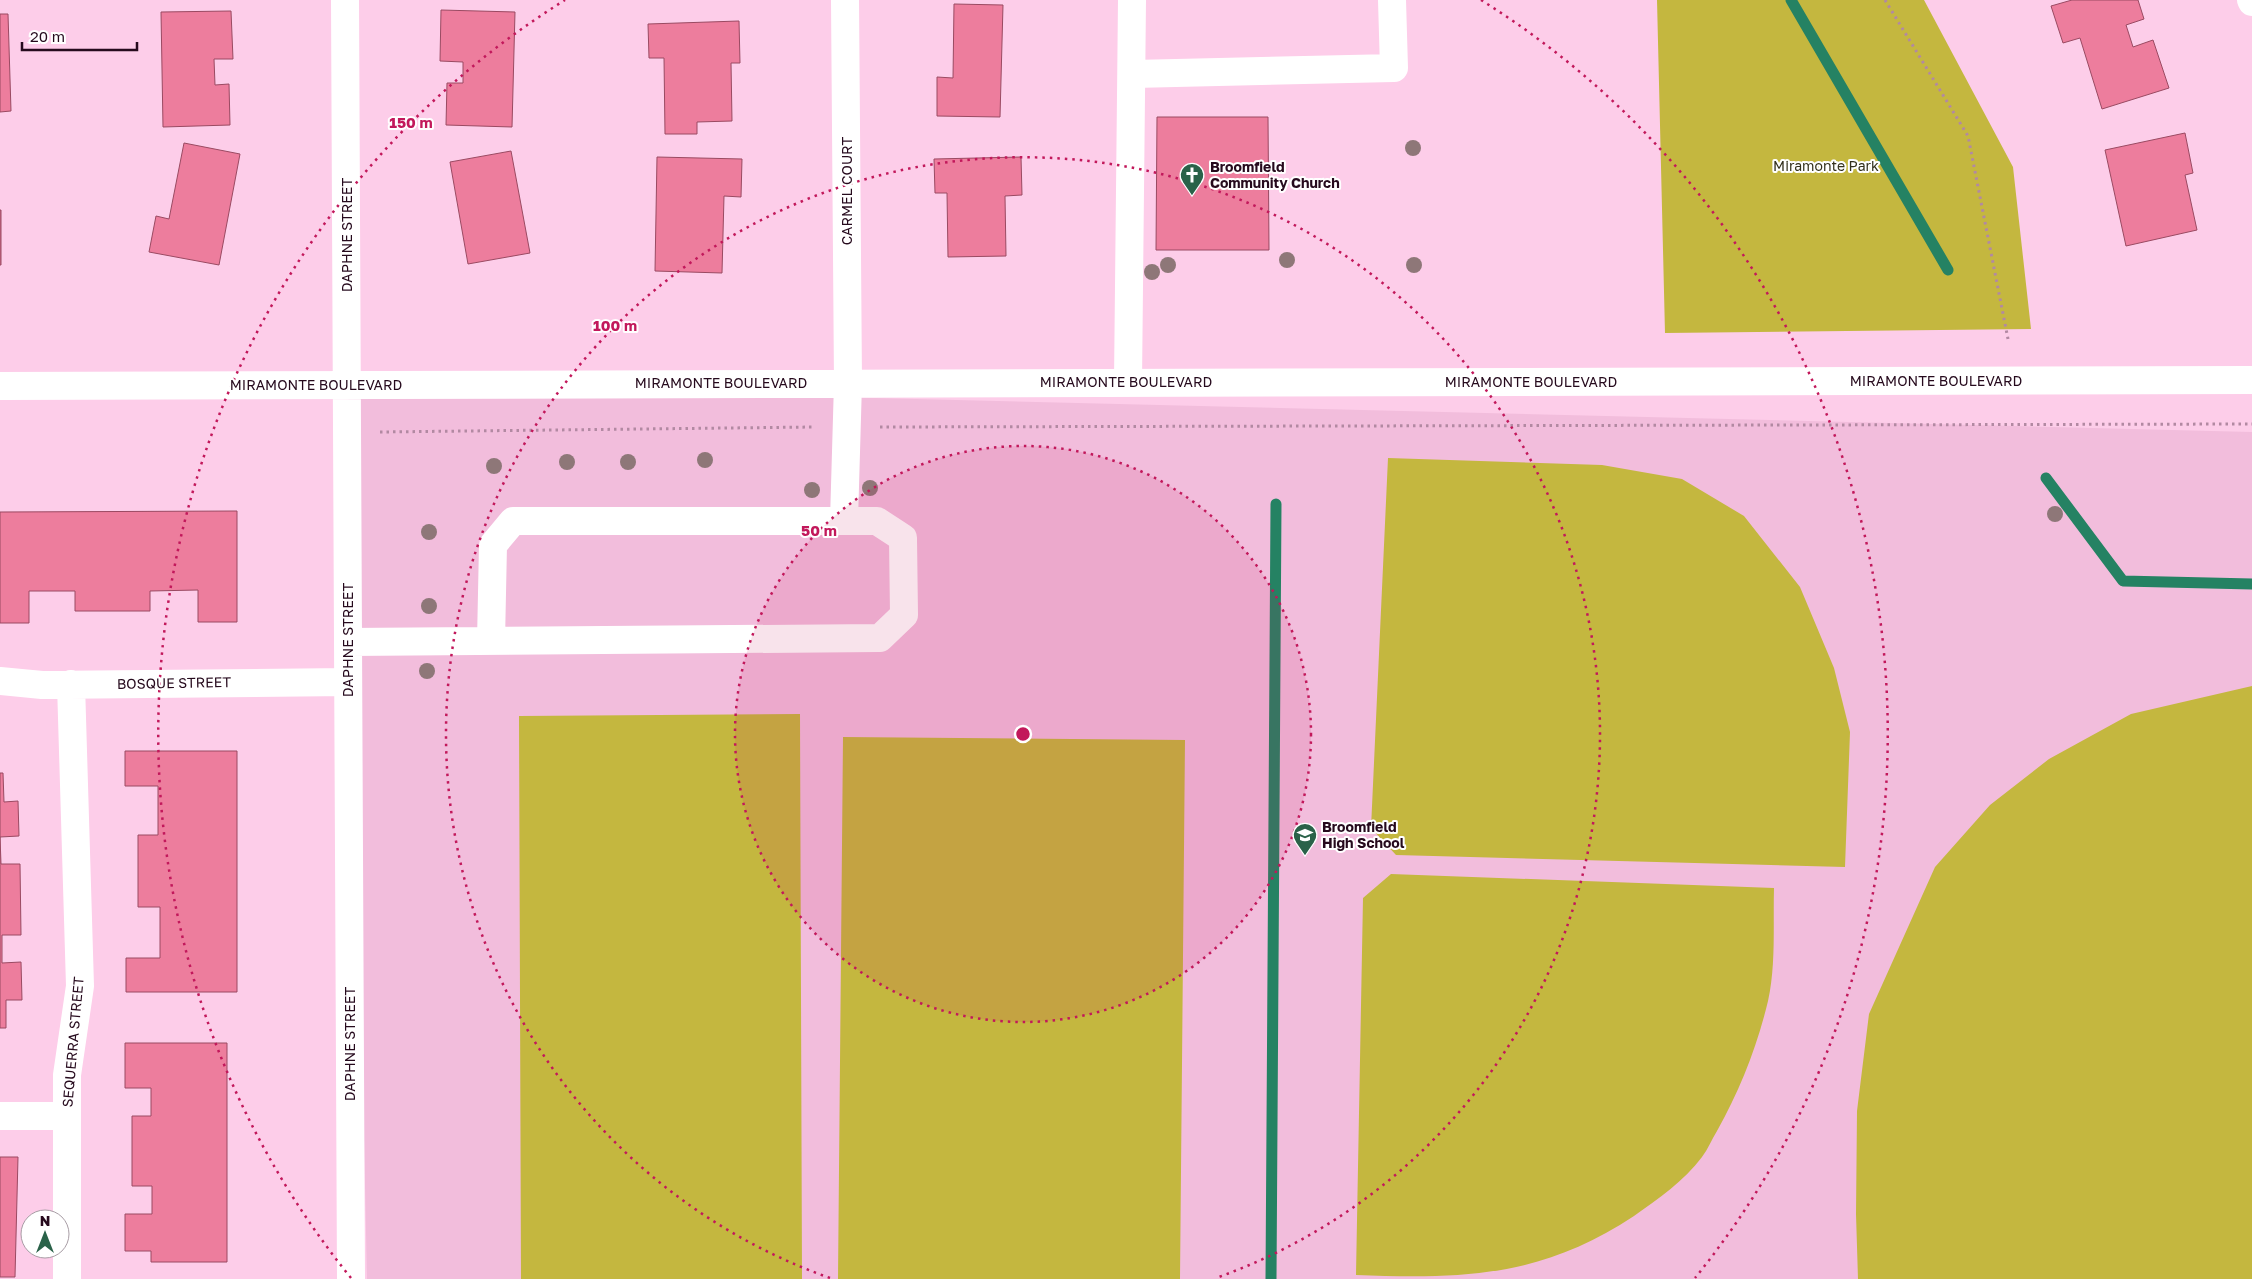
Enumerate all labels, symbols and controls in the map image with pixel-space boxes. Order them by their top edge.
scale bar [22,20,138,52]
text: 20 m [30,27,65,45]
text: 150 m [389,113,433,131]
street label: CARMEL COURT [838,137,855,245]
park label: Miramonte Park [1773,157,1879,174]
place label: Broomfield Community Church [1210,158,1340,191]
church icon: Broomfield Community Church [1179,162,1205,196]
street label: DAPHNE STREET [338,178,355,292]
text: 100 m [593,316,637,334]
street label: MIRAMONTE BOULEVARD [1850,372,2022,389]
street label: MIRAMONTE BOULEVARD [1040,373,1212,390]
street label: MIRAMONTE BOULEVARD [1445,373,1617,390]
street label: MIRAMONTE BOULEVARD [635,374,807,391]
street label: MIRAMONTE BOULEVARD [230,376,402,393]
text: 50 m [801,521,837,539]
street label: DAPHNE STREET [339,583,356,697]
street label: BOSQUE STREET [117,673,232,692]
centre of rings [1014,725,1032,743]
place label: Broomfield High School [1322,818,1405,851]
school or university icon: Broomfield High School [1292,822,1318,856]
street label: SEQUERRA STREET [58,975,87,1108]
street label: DAPHNE STREET [341,987,358,1101]
north arrow [20,1209,70,1259]
text: N [40,1212,50,1229]

